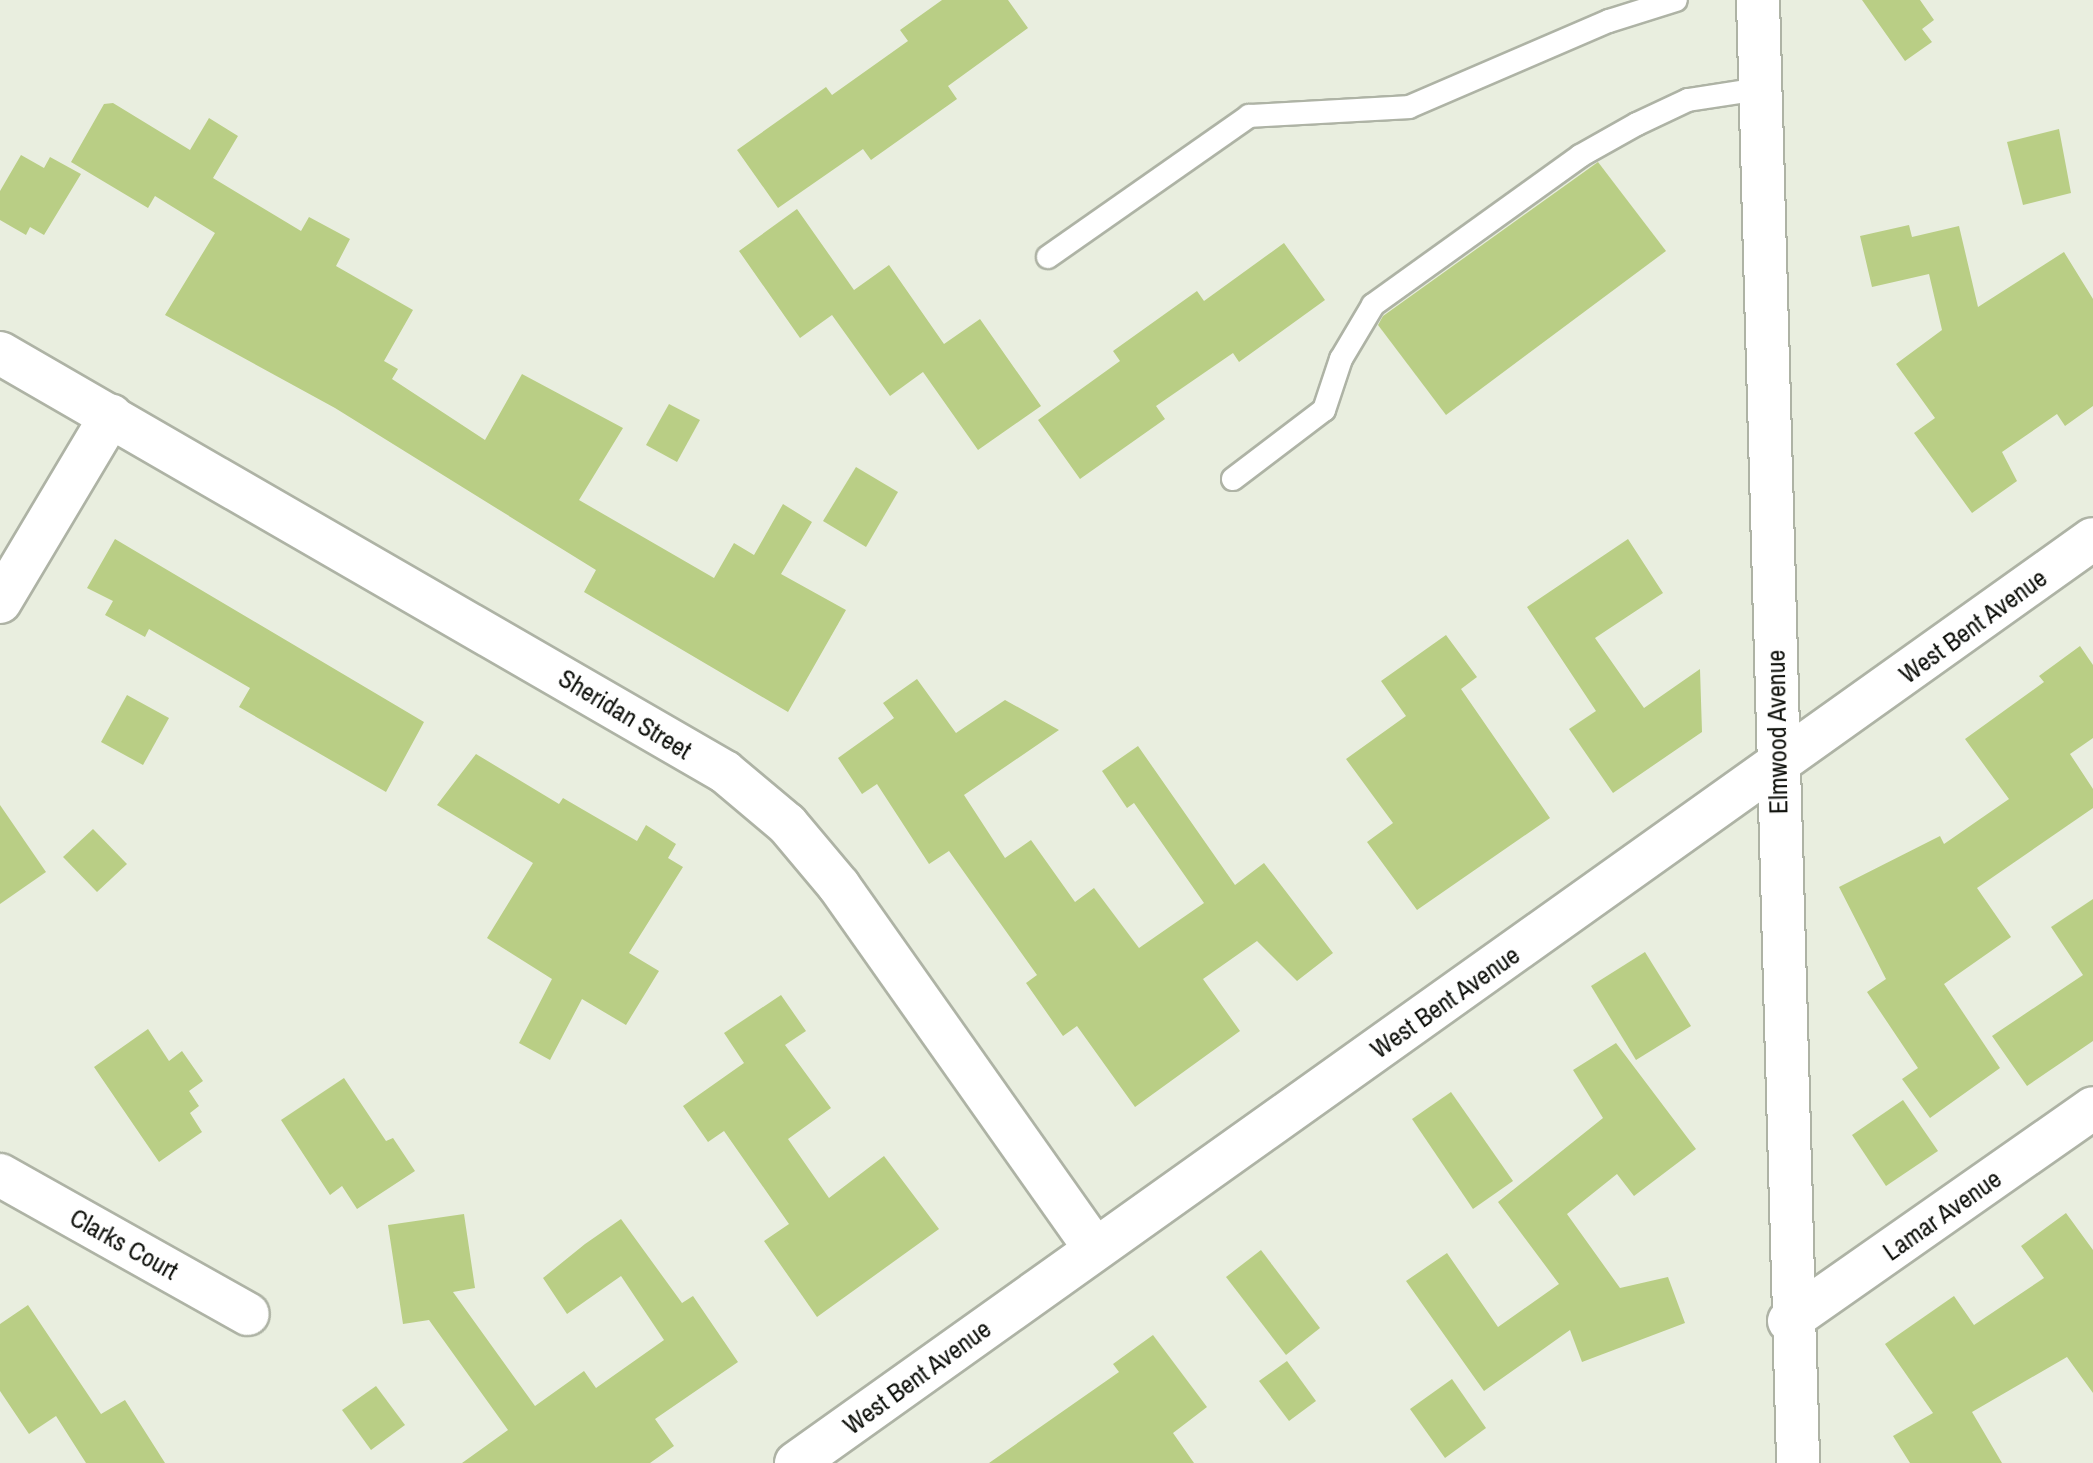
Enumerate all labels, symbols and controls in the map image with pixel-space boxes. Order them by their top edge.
street label: West Bent Avenue [1893,562,2053,690]
street label: Elmwood Avenue [1760,649,1794,815]
street label: Sheridan Street [553,662,697,766]
street label: West Bent Avenue [1364,939,1526,1065]
street label: Lamar Avenue [1876,1163,2008,1267]
street label: Clarks Court [65,1202,183,1286]
street label: West Bent Avenue [837,1313,997,1441]

